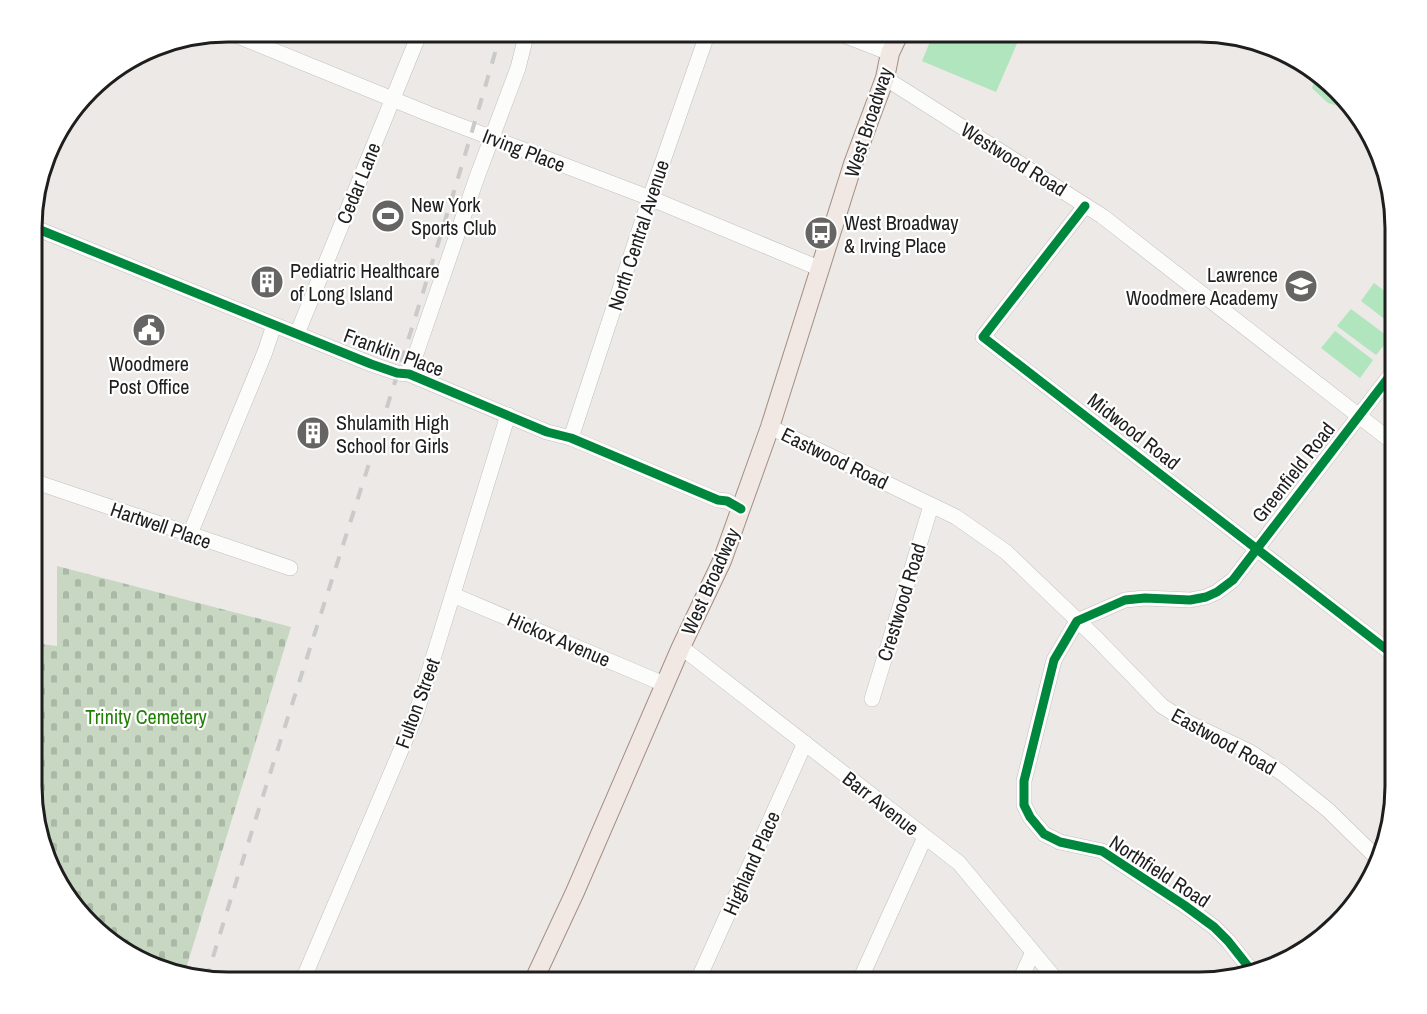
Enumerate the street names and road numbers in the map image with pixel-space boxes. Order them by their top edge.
street label: West Broadway [837,63,899,181]
street label: Westwood Road [956,116,1072,202]
street label: Irving Place [479,122,569,178]
street label: Cedar Lane [329,138,387,228]
street label: North Central Avenue [601,156,675,314]
street label: Franklin Place [340,321,448,383]
street label: Midwood Road [1082,386,1186,476]
street label: Greenfield Road [1245,416,1341,528]
street label: Eastwood Road [777,420,893,496]
street label: Hartwell Place [107,495,215,555]
street label: West Broadway [674,522,746,639]
street label: Crestwood Road [870,540,932,664]
street label: Hickox Avenue [504,605,614,673]
street label: Fulton Street [388,654,446,752]
street label: Eastwood Road [1167,701,1281,781]
street label: Barr Avenue [837,765,925,841]
street label: Highland Place [716,807,786,919]
street label: Northfield Road [1104,828,1216,914]

